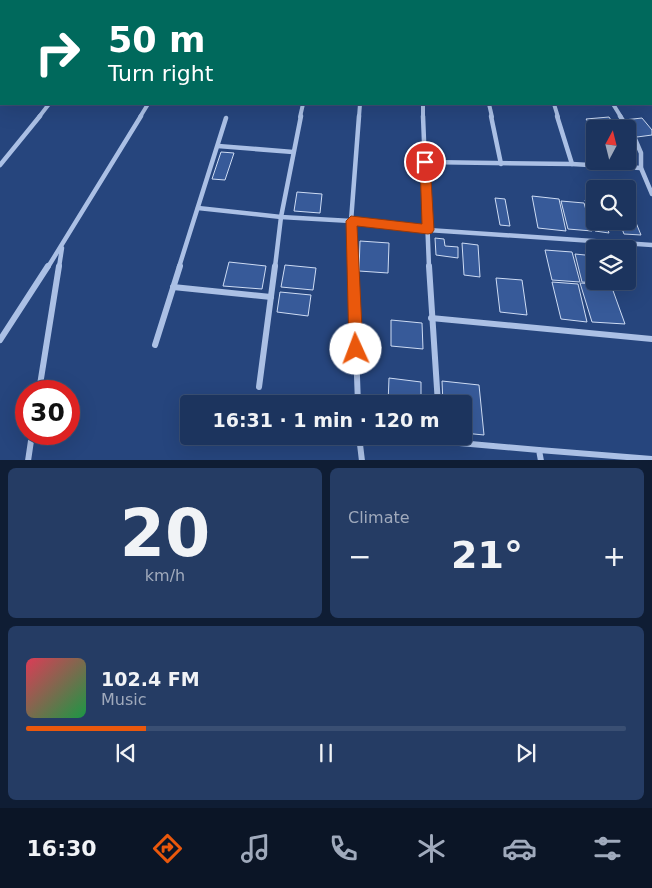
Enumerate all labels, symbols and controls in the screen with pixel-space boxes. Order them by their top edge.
icon: right [25,20,90,85]
text: 50 m [108,20,205,60]
text: Turn right [108,61,213,86]
north arrow [586,120,636,170]
map controls [586,120,636,290]
pin [404,141,446,183]
icon: arrive [411,148,439,176]
button: search [586,180,636,230]
button: layers [586,240,636,290]
position arrow [329,322,381,374]
speed limit sign: 30 [15,380,80,445]
text: 16:31 · 1 min · 120 m [212,409,440,431]
text: 20 [120,496,210,571]
text: Climate [348,508,410,527]
text: 21° [451,533,523,577]
text: − [348,540,371,573]
text: + [603,540,626,573]
text: km/h [145,566,185,585]
text: 102.4 FM [101,668,200,690]
text: Music [101,690,147,709]
icon: previous [112,739,140,767]
icon: pause [312,739,340,767]
icon: next [512,739,540,767]
icon: directions [150,831,185,866]
icon: music [238,831,273,866]
icon: phone [326,831,361,866]
icon: climate [414,831,449,866]
icon: car [502,831,537,866]
icon: filters [590,831,625,866]
text: 16:30 [27,836,97,861]

